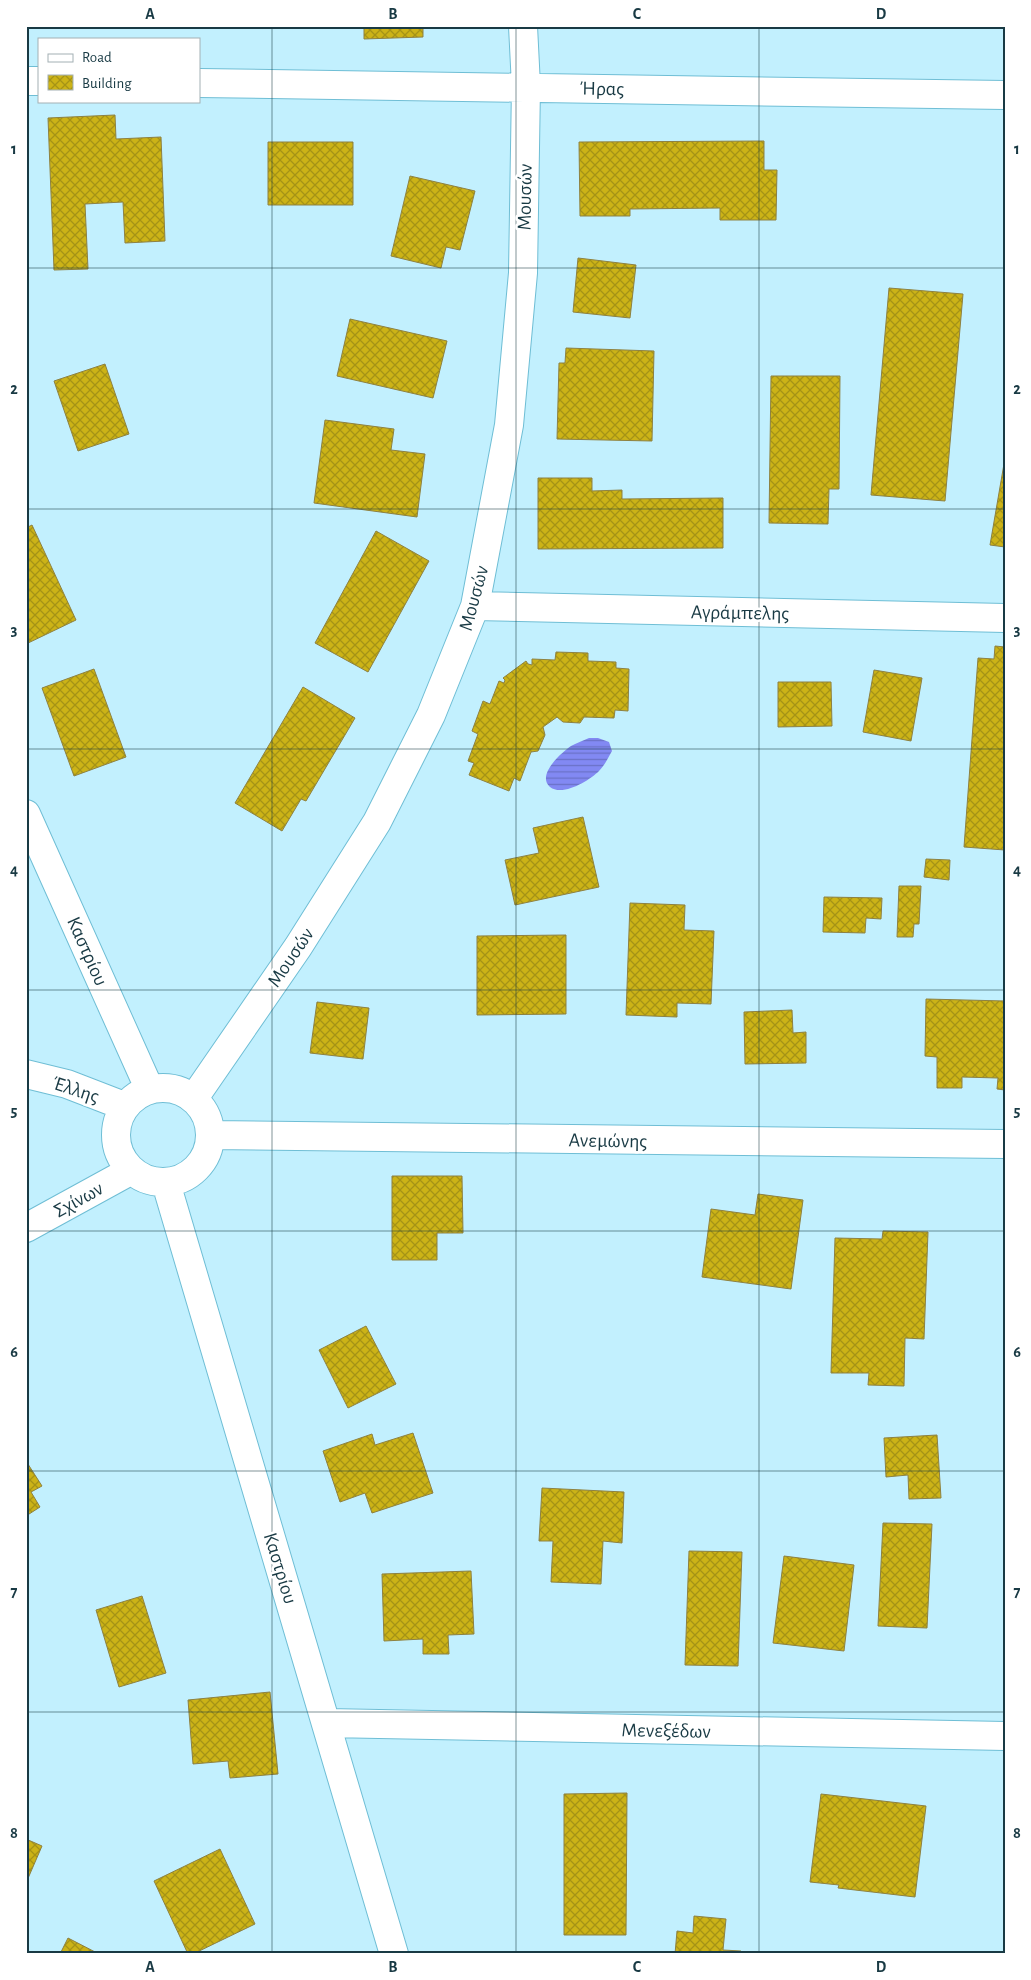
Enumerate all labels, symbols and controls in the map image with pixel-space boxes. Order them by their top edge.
text: A [145,6,155,22]
text: B [388,6,398,22]
text: C [633,6,642,22]
text: D [876,6,887,22]
legend [38,38,200,102]
text: Road [82,50,112,65]
text: Building [82,76,132,91]
street label: Ήρας [580,79,624,99]
text: 1 [11,141,17,157]
text: 1 [1014,141,1020,157]
street label: Μουσών [514,164,536,230]
text: 2 [10,381,18,397]
text: 2 [1013,381,1021,397]
street label: Μουσών [456,564,492,633]
street label: Αγράμπελης [691,602,790,624]
text: 3 [11,622,18,638]
text: 3 [1014,622,1021,638]
text: 4 [10,862,18,878]
text: 4 [1013,862,1021,878]
street label: Καστρίου [63,914,111,989]
street label: Μουσών [264,924,318,991]
street label: Έλλης [50,1073,102,1107]
text: 5 [11,1103,18,1119]
text: 5 [1014,1103,1021,1119]
street label: Ανεμώνης [569,1130,648,1152]
street label: Σχίνων [50,1178,107,1221]
text: 6 [10,1344,18,1360]
text: 6 [1013,1344,1021,1360]
street label: Καστρίου [260,1530,300,1606]
text: 7 [11,1584,18,1600]
text: 7 [1014,1584,1021,1600]
street label: Μενεξέδων [621,1720,711,1742]
text: 8 [10,1825,18,1841]
text: 8 [1013,1825,1021,1841]
text: A [145,1959,155,1975]
text: B [388,1959,398,1975]
text: C [633,1959,642,1975]
text: D [876,1959,887,1975]

